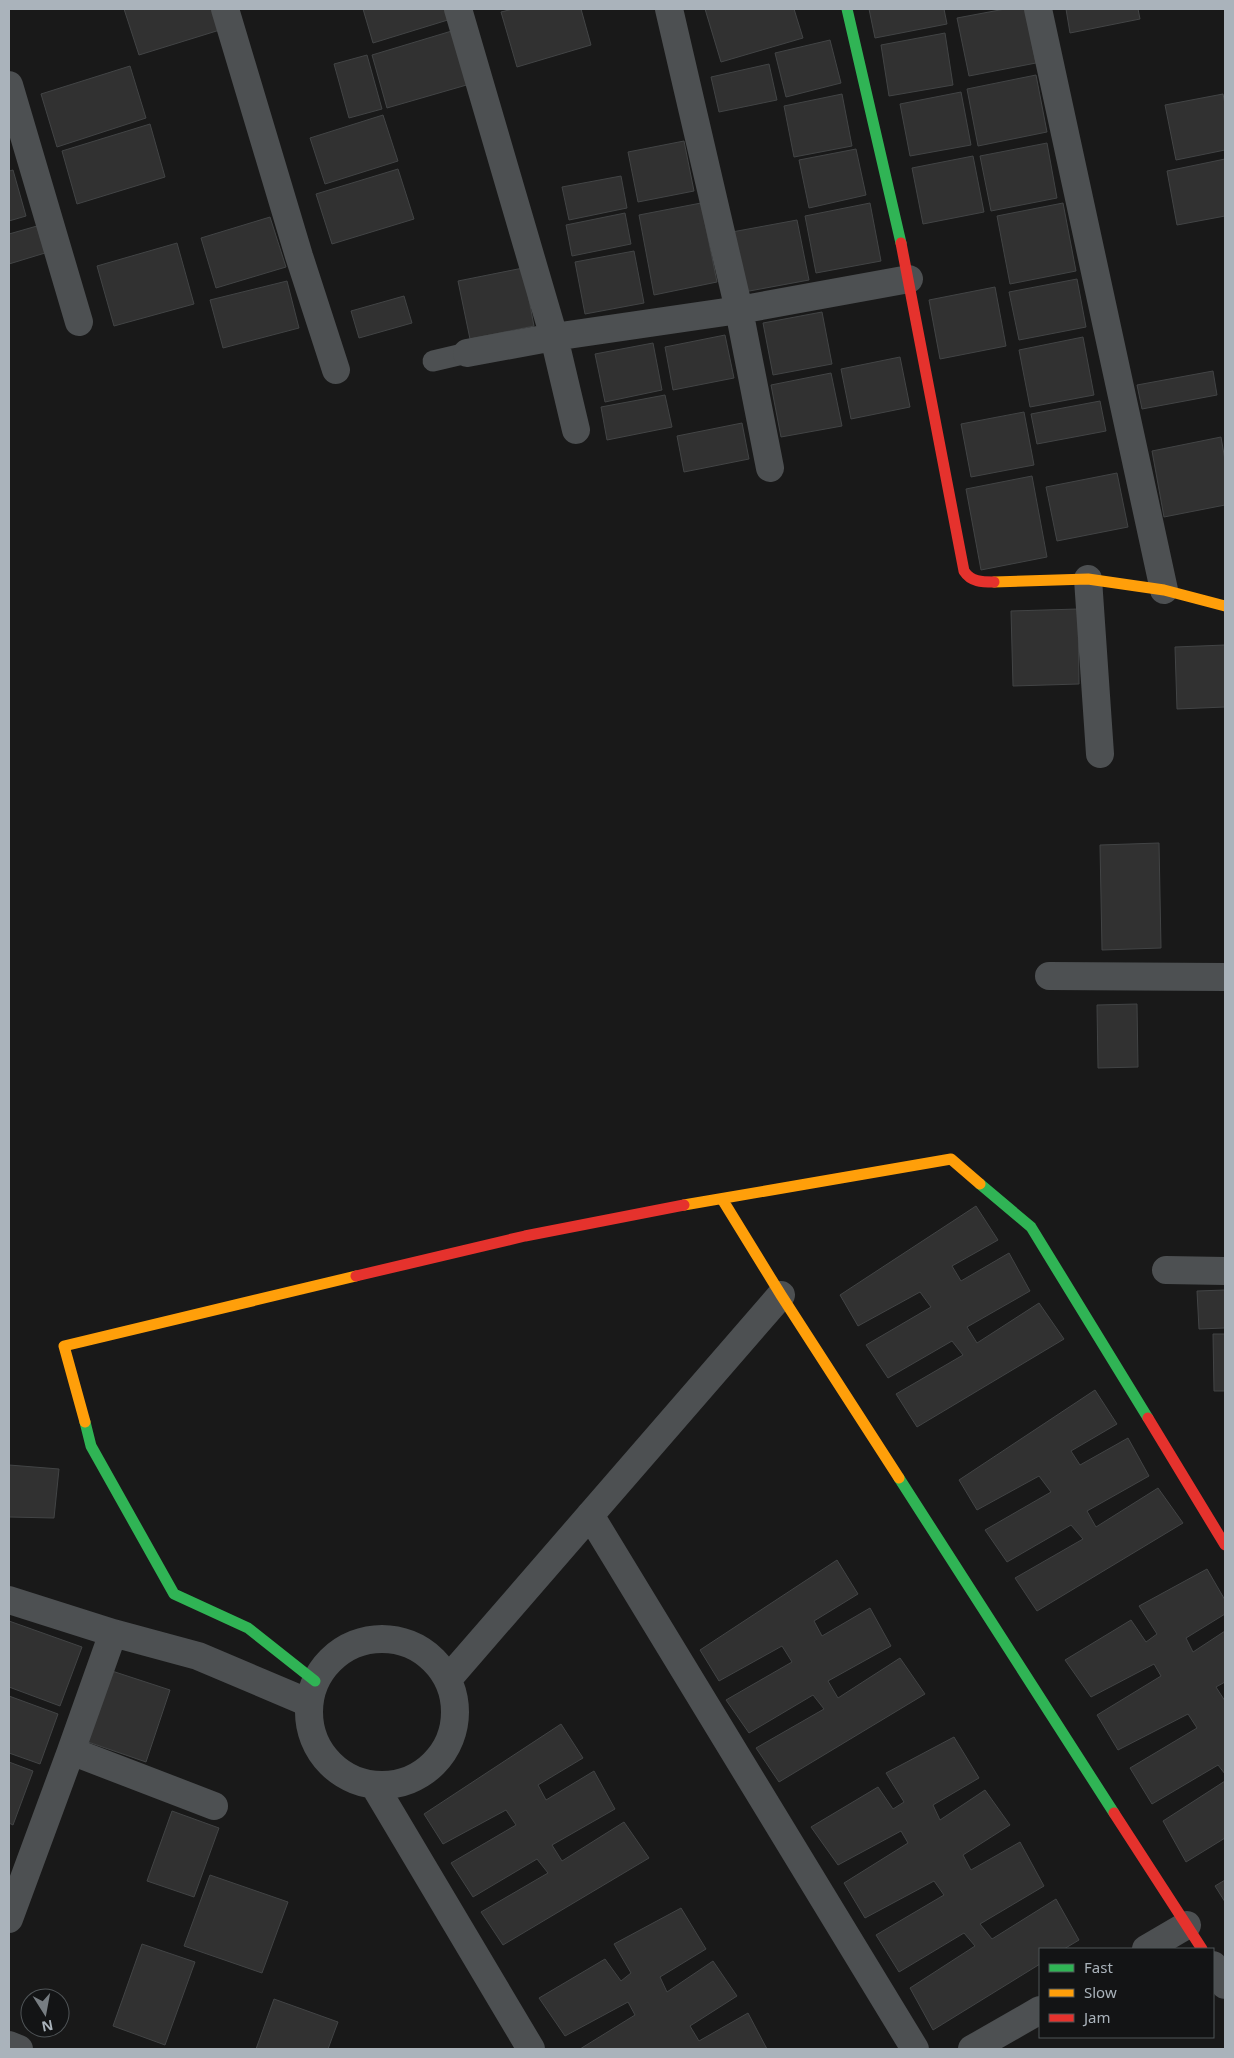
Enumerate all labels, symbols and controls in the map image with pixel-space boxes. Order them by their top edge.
legend [1039,1948,1214,2038]
text: Fast [1084,1957,1113,1977]
text: Slow [1084,1982,1117,2002]
north arrow [20,1988,70,2038]
text: Jam [1082,2007,1111,2027]
text: N [40,2016,55,2037]

